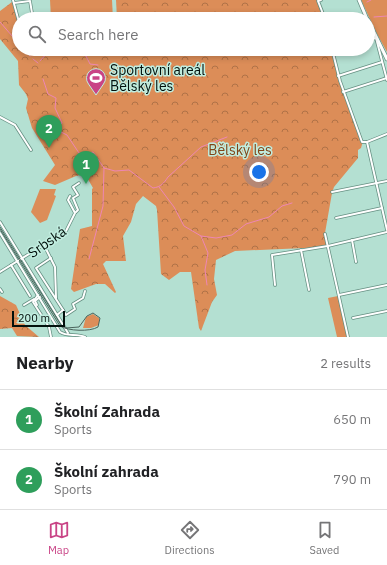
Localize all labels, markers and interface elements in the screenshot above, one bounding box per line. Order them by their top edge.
search box [12,12,375,56]
icon: search [26,23,48,45]
text: Search here [58,25,138,44]
place label: Sportovní areál Bělský les [110,61,205,95]
sports icon: Sportovní areál Bělský les [85,67,107,95]
pin: 2 [36,115,62,148]
park label: Bělský les [208,141,272,159]
pin: 1 [73,151,99,184]
your location [249,162,269,182]
street label: Srbská [24,222,70,262]
scale bar [12,309,65,328]
text: 200 m [18,311,50,325]
text: Nearby [16,352,74,374]
text: 2 results [320,355,371,372]
text: Školní Zahrada [54,402,160,421]
text: 1 [25,411,33,428]
text: 650 m [333,411,371,428]
text: Sports [54,421,92,438]
text: Školní zahrada [54,462,159,481]
text: 2 [25,471,33,488]
text: 790 m [333,471,371,488]
text: Sports [54,481,92,498]
tab: Map [48,519,70,557]
tab: Directions [165,519,215,557]
tab: Saved [310,519,339,557]

